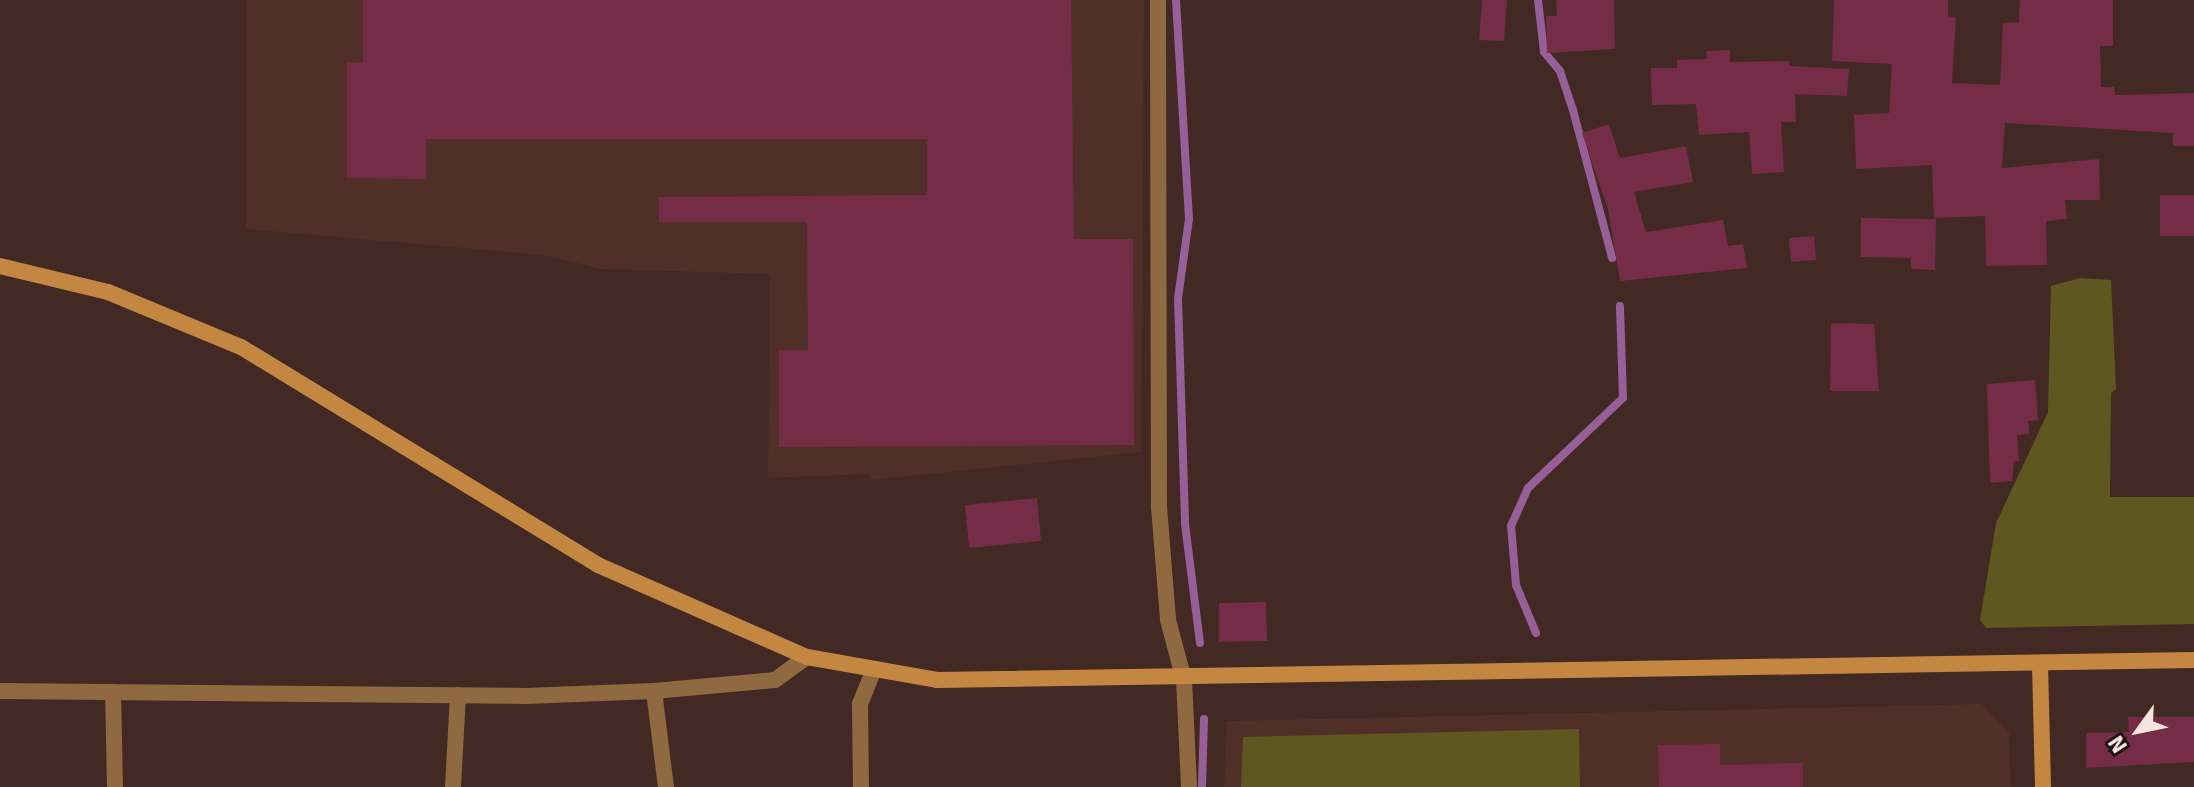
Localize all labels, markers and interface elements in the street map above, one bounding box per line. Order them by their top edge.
north arrow [2098,691,2178,771]
text: N [2102,731,2133,758]

